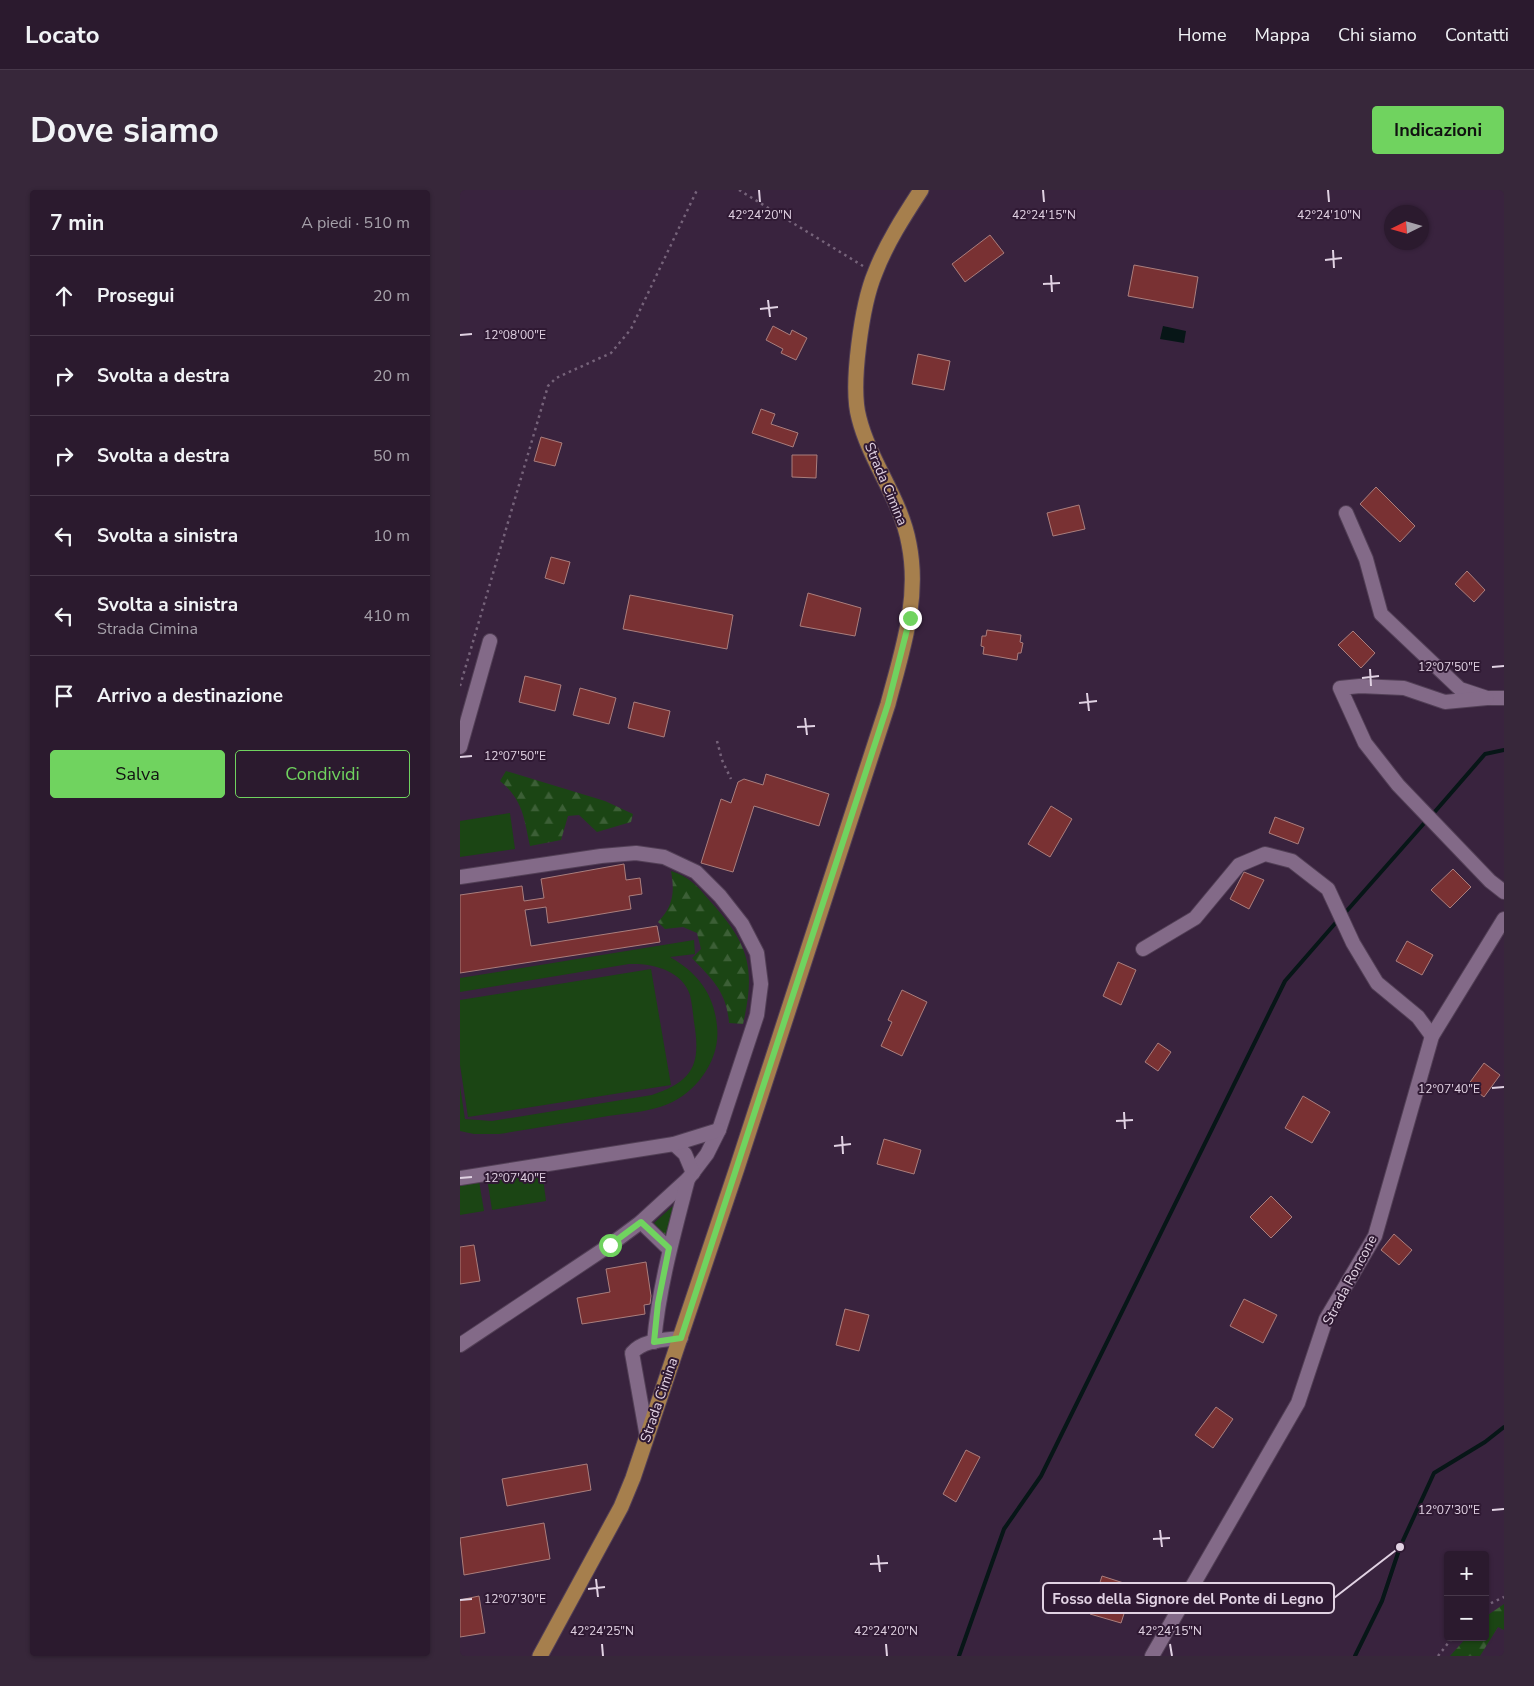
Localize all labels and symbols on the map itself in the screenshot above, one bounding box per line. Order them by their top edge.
north arrow [1384,205,1429,250]
text: 42°24'20"N [728,207,792,223]
text: 42°24'15"N [1012,207,1076,223]
text: 42°24'10"N [1297,207,1361,223]
text: 12°08'00"E [484,327,546,343]
street label: Strada Cimina [860,440,912,528]
route end [899,607,922,630]
text: 12°07'50"E [1418,659,1480,675]
text: 12°07'50"E [484,748,546,764]
text: 12°07'40"E [1418,1081,1480,1097]
text: 12°07'40"E [484,1170,546,1186]
street label: Strada Roncone [1318,1232,1382,1328]
route start [599,1234,622,1257]
street label: Strada Cimina [636,1355,682,1445]
text: 12°07'30"E [1418,1502,1480,1518]
callout: Fosso della Signore del Ponte di Legno [1043,1583,1334,1613]
text: Fosso della Signore del Ponte di Legno [1052,1589,1324,1609]
text: 12°07'30"E [484,1591,546,1607]
text: 42°24'25"N [570,1623,634,1639]
text: 42°24'20"N [854,1623,918,1639]
text: 42°24'15"N [1138,1623,1202,1639]

